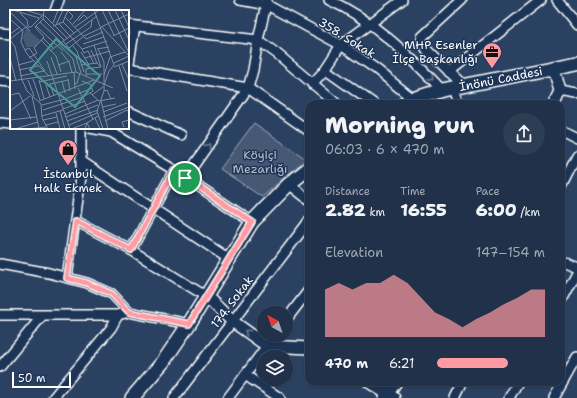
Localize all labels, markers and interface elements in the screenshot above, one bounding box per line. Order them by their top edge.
inset map [10,10,129,129]
street label: 358. Sokak [315,14,379,62]
place label: MHP Esenler İlçe Başkanlığı [392,37,478,67]
office icon: MHP Esenler İlçe Başkanlığı [481,41,503,69]
street label: İnönü Caddesi [458,63,544,95]
one-way arrow [426,73,434,81]
text: Morning run [325,111,475,140]
button: share [503,113,545,155]
shop icon: İstanbul Halk Ekmek [57,138,79,166]
text: 06:03 · 6 × 470 m [325,141,445,158]
one-way arrow [203,144,210,151]
park label: Köyiçi Mezarlığı [233,147,287,177]
pin [168,161,202,195]
place label: İstanbul Halk Ekmek [34,166,102,196]
icon: arrive [174,167,196,189]
text: Distance [325,184,370,199]
text: Time [400,184,426,199]
text: Pace [476,184,500,199]
text: 2.82 [325,199,366,221]
text: 16:55 [400,199,447,221]
text: 6:00 [476,199,517,221]
text: km [366,205,385,220]
text: /km [517,205,540,220]
text: Elevation [325,244,383,261]
text: 147–154 m [476,244,545,261]
street label: 174. Sokak [207,273,257,331]
north arrow [257,306,293,342]
map controls [257,306,293,386]
one-way arrow [244,329,251,336]
button: layers [257,350,293,386]
text: 470 m [325,355,368,372]
text: 6:21 [389,355,414,372]
scale bar [12,370,71,389]
text: 50 m [18,371,46,386]

